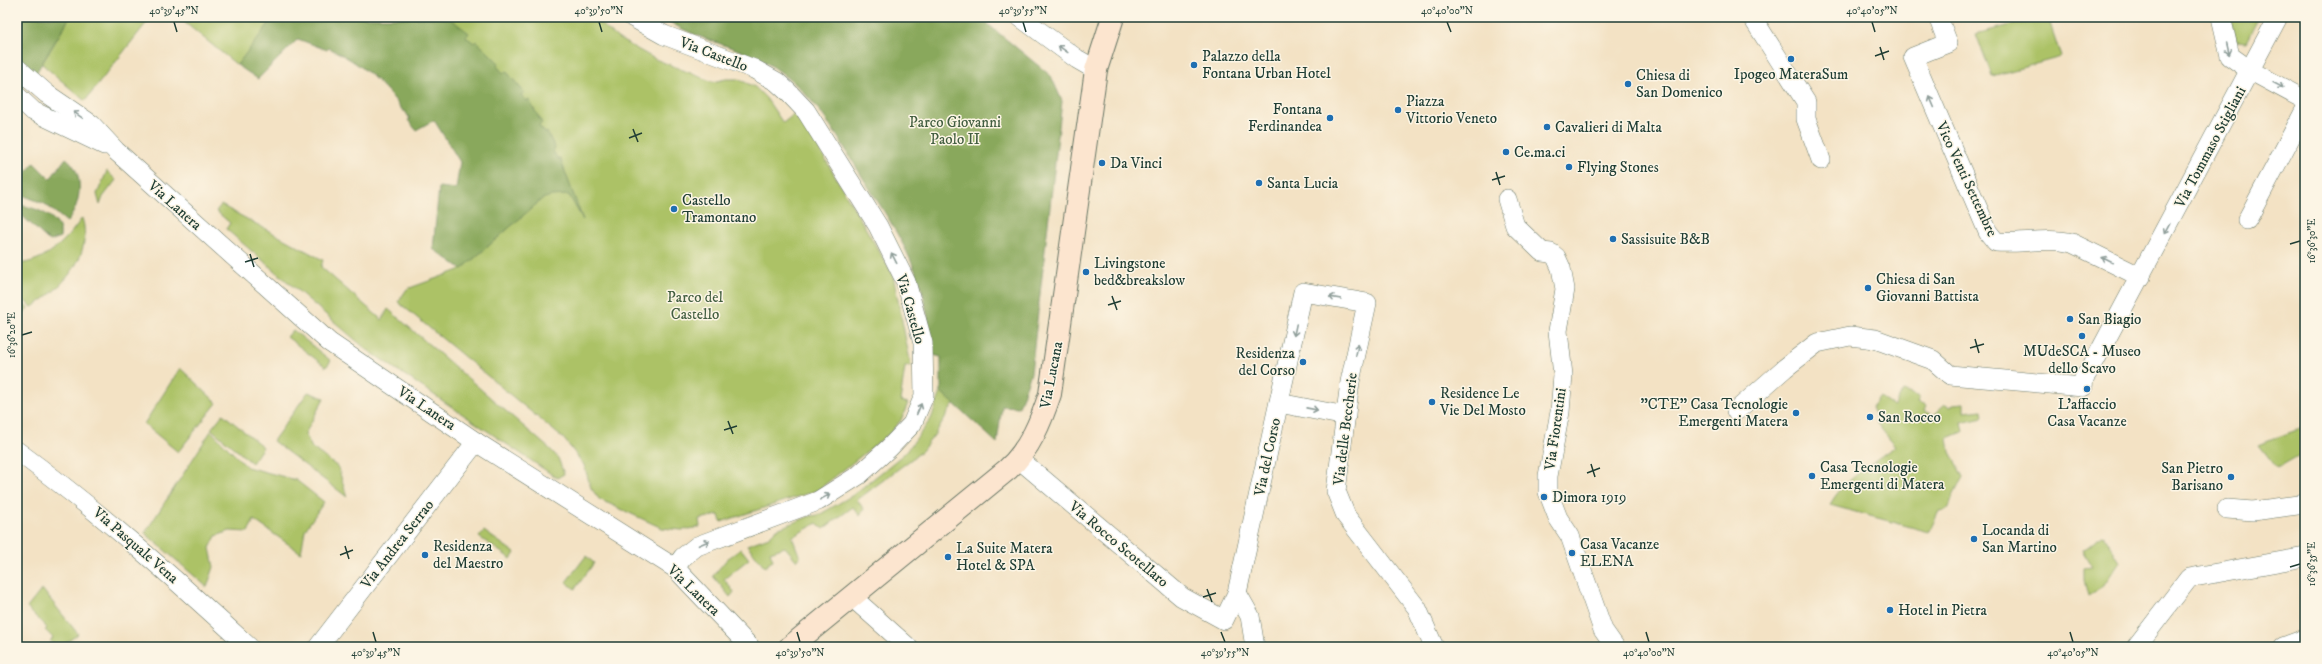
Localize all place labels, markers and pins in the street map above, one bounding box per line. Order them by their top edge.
place label: Palazzo della Fontana Urban Hotel [1202,47,1331,83]
marker: Ipogeo MateraSum [1786,54,1796,64]
marker: Palazzo della Fontana Urban Hotel [1189,60,1199,70]
place label: Ipogeo MateraSum [1734,65,1848,84]
place label: Chiesa di San Domenico [1636,66,1723,102]
marker: Chiesa di San Domenico [1623,79,1633,89]
place label: Piazza Vittorio Veneto [1405,92,1497,128]
place label: Fontana Ferdinandea [1248,100,1323,136]
marker: Piazza Vittorio Veneto [1393,105,1403,115]
marker: Fontana Ferdinandea [1325,113,1335,123]
place label: Cavalieri di Malta [1555,118,1662,137]
marker: Cavalieri di Malta [1542,122,1552,132]
place label: Ce.ma.ci [1514,143,1565,162]
marker: Ce.ma.ci [1501,147,1511,157]
place label: Da Vinci [1110,154,1162,173]
marker: Da Vinci [1097,158,1107,168]
place label: Flying Stones [1577,158,1659,177]
marker: Flying Stones [1564,162,1574,172]
place label: Santa Lucia [1267,174,1339,193]
marker: Santa Lucia [1254,178,1264,188]
place label: Castello Tramontano [682,191,756,227]
marker: Castello Tramontano [669,204,679,214]
place label: Sassisuite B&B [1621,230,1710,249]
marker: Sassisuite B&B [1608,234,1618,244]
place label: Livingstone bed&breakslow [1094,254,1186,290]
marker: Livingstone bed&breakslow [1081,267,1091,277]
place label: Chiesa di San Giovanni Battista [1876,270,1980,306]
marker: Chiesa di San Giovanni Battista [1863,283,1873,293]
place label: San Biagio [2078,310,2141,329]
marker: San Biagio [2065,314,2075,324]
marker: MUdeSCA - Museo dello Scavo [2077,331,2087,341]
place label: MUdeSCA - Museo dello Scavo [2023,342,2141,378]
place label: Residenza del Corso [1236,344,1296,380]
marker: Residenza del Corso [1298,357,1308,367]
place label: Residence Le Vie Del Mosto [1439,384,1526,420]
marker: L'affaccio Casa Vacanze [2082,384,2092,394]
place label: "CTE" Casa Tecnologie Emergenti Matera [1640,395,1789,431]
place label: L'affaccio Casa Vacanze [2047,395,2127,431]
marker: Residence Le Vie Del Mosto [1427,397,1437,407]
marker: "CTE" Casa Tecnologie Emergenti Matera [1791,408,1801,418]
place label: San Rocco [1878,408,1941,427]
marker: San Rocco [1865,412,1875,422]
place label: Casa Tecnologie Emergenti di Matera [1820,458,1945,494]
place label: San Pietro Barisano [2161,459,2223,495]
marker: Casa Tecnologie Emergenti di Matera [1807,471,1817,481]
marker: San Pietro Barisano [2226,472,2236,482]
place label: Dimora 1919 [1552,488,1627,507]
marker: Dimora 1919 [1539,492,1549,502]
place label: Locanda di San Martino [1982,521,2057,557]
marker: Locanda di San Martino [1969,534,1979,544]
place label: Casa Vacanze ELENA [1580,535,1659,571]
place label: Residenza del Maestro [433,537,503,573]
place label: La Suite Matera Hotel & SPA [956,539,1053,575]
marker: Casa Vacanze ELENA [1567,548,1577,558]
marker: Residenza del Maestro [420,550,430,560]
marker: La Suite Matera Hotel & SPA [943,552,953,562]
place label: Hotel in Pietra [1898,601,1987,620]
marker: Hotel in Pietra [1885,605,1895,615]

